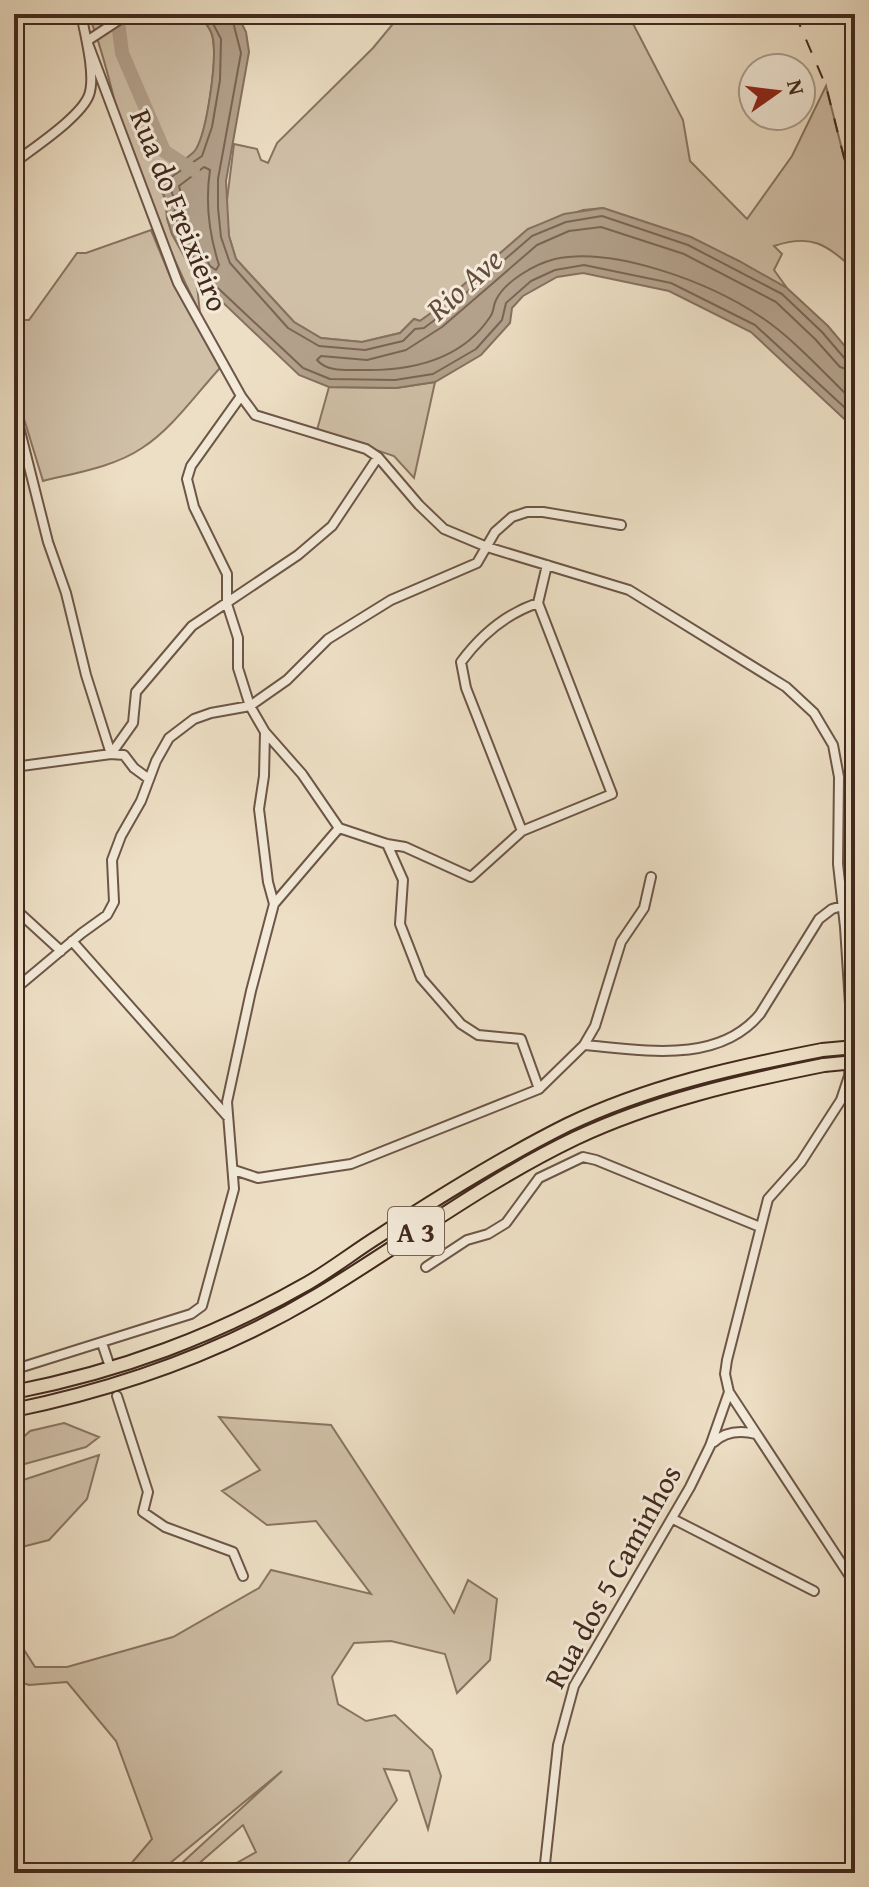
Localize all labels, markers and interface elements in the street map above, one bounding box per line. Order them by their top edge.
north arrow [737,52,817,132]
text: N [779,76,814,98]
street label: Rua do Freixieiro [119,102,241,318]
water label: Rio Ave [414,237,513,332]
road number: A 3 [388,1207,444,1255]
street label: Rua dos 5 Caminhos [532,1456,692,1696]

